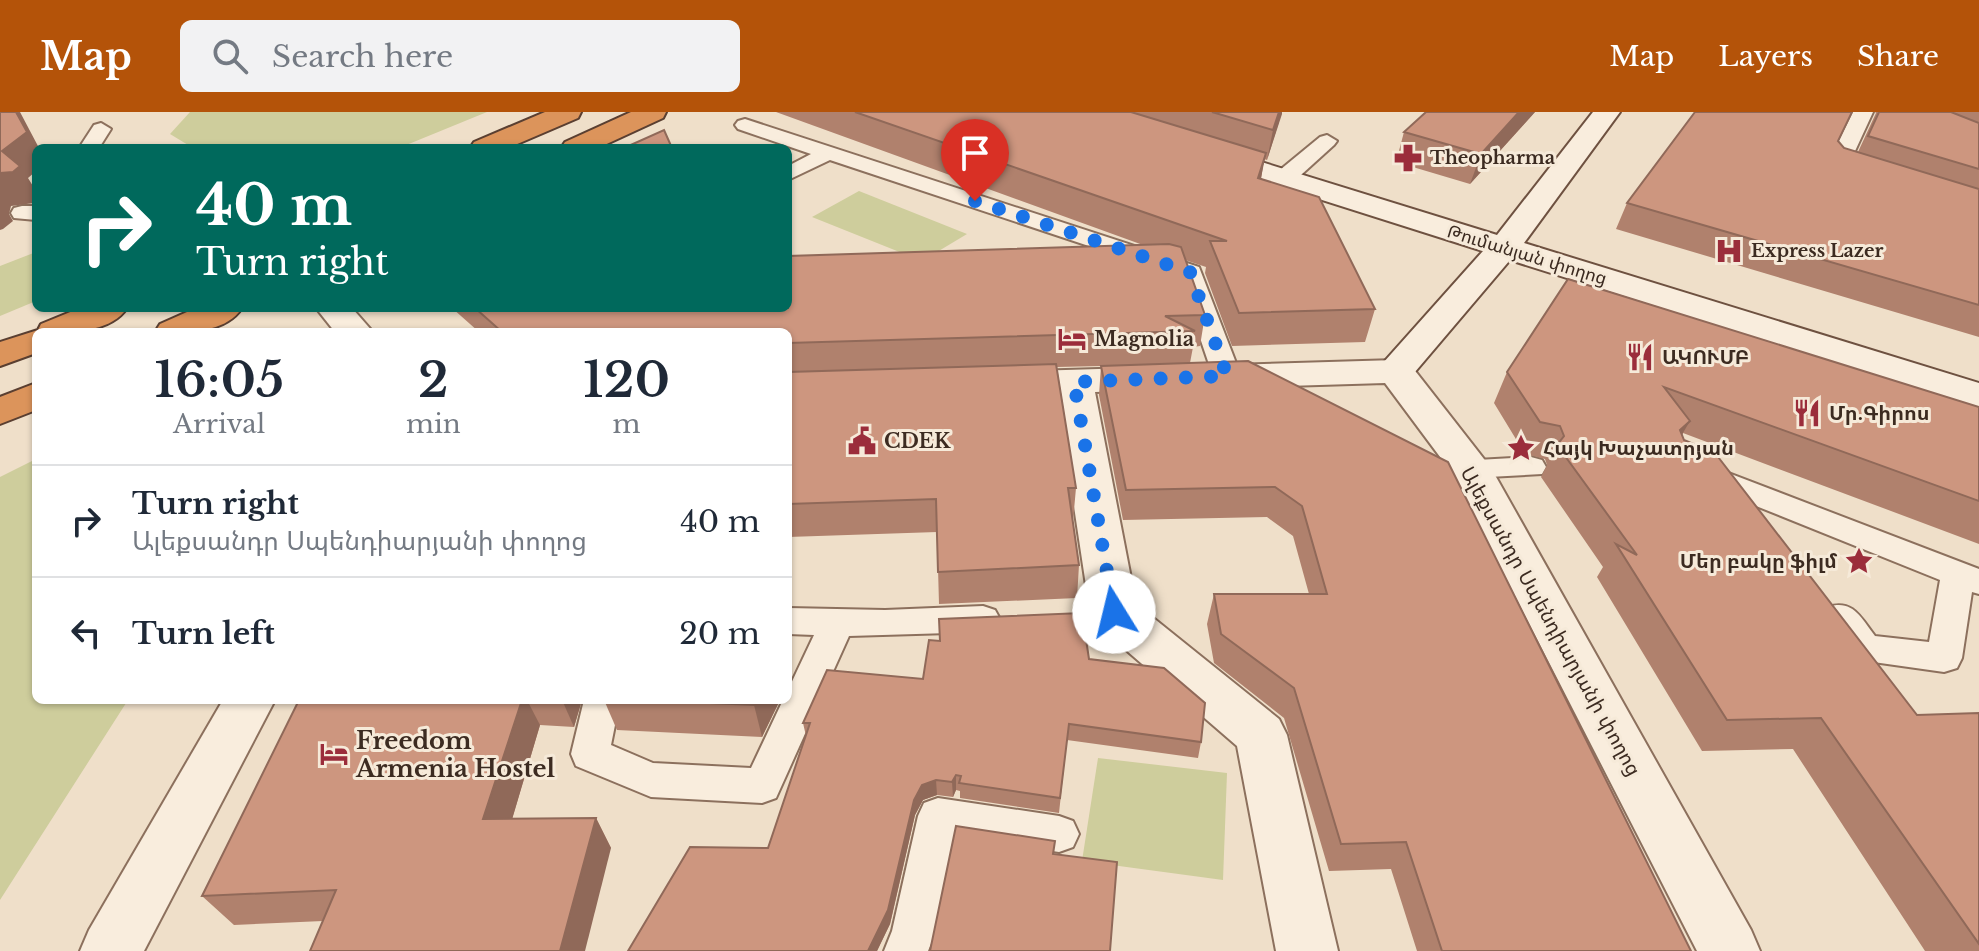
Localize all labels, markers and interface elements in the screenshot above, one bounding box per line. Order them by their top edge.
search box [180,20,740,92]
text: Map [40,33,132,80]
icon: search [208,34,252,78]
text: Search here [272,38,453,75]
text: Map [1609,39,1674,74]
text: Layers [1718,39,1813,74]
text: Share [1857,39,1939,74]
pin [941,119,1009,201]
icon: arrive [953,131,997,175]
pharmacy icon: Theopharma [1393,143,1423,173]
place label: Theopharma [1430,147,1556,169]
text: 40 m [196,171,352,240]
icon: right [64,176,168,280]
street label: Թումանյան փողոց [1445,220,1609,290]
hospital icon: Express Lazer [1714,236,1744,266]
text: Turn right [196,240,389,285]
place label: Express Lazer [1751,240,1884,262]
hotel icon: Magnolia [1057,324,1087,354]
place label: Magnolia [1094,327,1195,351]
restaurant icon: ԱԿՈՒՄԲ [1625,342,1655,372]
place label: ԱԿՈՒՄԲ [1662,345,1749,369]
text: 16:05 [154,350,284,410]
text: 2 [418,350,449,410]
text: 120 [583,350,670,410]
restaurant icon: Մր.Գիրոս [1792,398,1822,428]
place label: Մր.Գիրոս [1829,401,1930,425]
text: Arrival [173,408,265,440]
text: min [406,408,461,440]
text: m [612,408,640,440]
public building icon: CDEK [847,426,877,456]
place label: CDEK [884,429,951,453]
place icon: Հայկ Խաչատրյան [1506,433,1536,463]
place label: Հայկ Խաչատրյան [1543,436,1734,460]
street label: Ալեքսանդր Սպենդիարյանի փողոց [1456,462,1646,780]
text: Turn right [132,485,299,522]
icon: right [64,499,108,543]
text: 40 m [680,503,760,540]
text: Ալեքսանդր Սպենդիարյանի փողոց [132,525,587,557]
place icon: Մեր բակը ֆիլմ [1844,546,1874,576]
place label: Մեր բակը ֆիլմ [1680,549,1838,573]
position arrow [1072,570,1156,654]
icon: left [64,611,108,655]
text: Turn left [132,615,275,652]
text: 20 m [679,615,760,652]
place label: Freedom Armenia Hostel [355,726,556,783]
hotel icon: Freedom Armenia Hostel [319,739,349,769]

